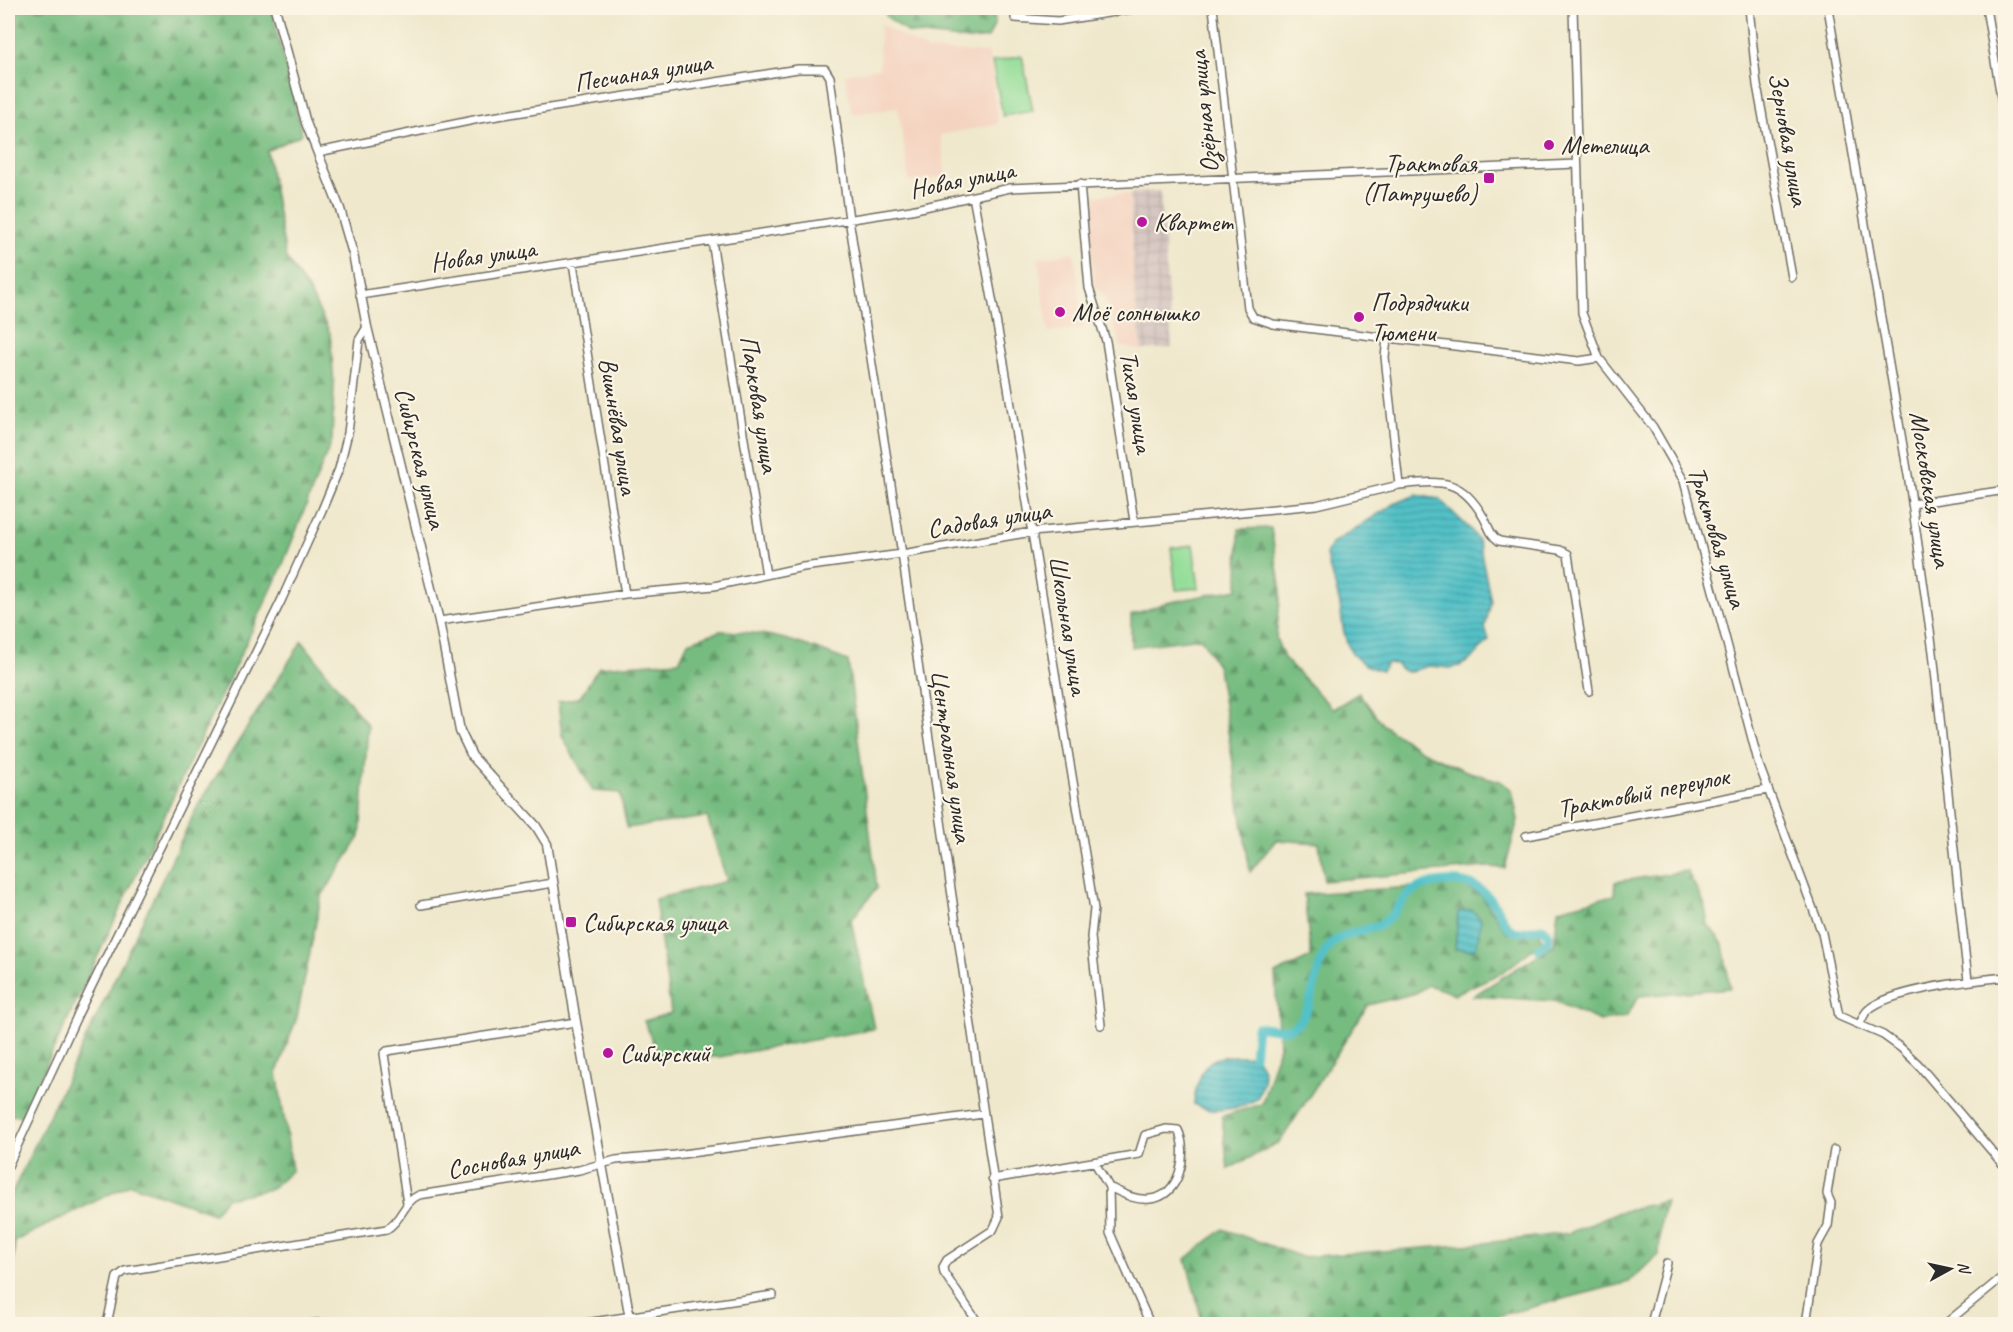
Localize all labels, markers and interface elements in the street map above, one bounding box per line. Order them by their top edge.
street label: Песчаная улица [572,45,716,100]
street label: Озёрная улица [1181,48,1227,175]
street label: Зерновая улица [1761,70,1817,210]
place label: Метелица [1561,129,1650,162]
marker: Метелица [1542,138,1556,152]
place label: Трактовая (Патрушево) [1362,147,1479,210]
street label: Новая улица [907,153,1020,206]
marker: Трактовая (Патрушево) [1482,171,1496,185]
place label: Квартет [1154,206,1234,239]
marker: Квартет [1135,215,1149,229]
street label: Новая улица [428,231,540,279]
place label: Подрядчики Тюмени [1371,286,1469,349]
place label: Моё солнышко [1072,296,1201,329]
marker: Моё солнышко [1053,305,1067,319]
marker: Подрядчики Тюмени [1352,310,1366,324]
street label: Парковая улица [732,333,787,477]
street label: Тихая улица [1112,349,1161,458]
street label: Вишнёвая улица [591,355,646,498]
street label: Сибирская улица [387,384,454,534]
street label: Московская улица [1902,409,1959,571]
street label: Трактовая улица [1680,462,1755,613]
street label: Садовая улица [925,493,1055,546]
street label: Школьная улица [1041,553,1096,699]
street label: Центральная улица [923,668,980,846]
street label: Трактовый переулок [1555,759,1734,825]
place label: Сибирская улица [583,906,729,939]
marker: Сибирская улица [564,915,578,929]
place label: Сибирский [620,1037,712,1070]
marker: Сибирский [601,1046,615,1060]
street label: Сосновая улица [445,1130,583,1186]
north arrow [1920,1239,1980,1299]
text: N [1953,1261,1975,1276]

